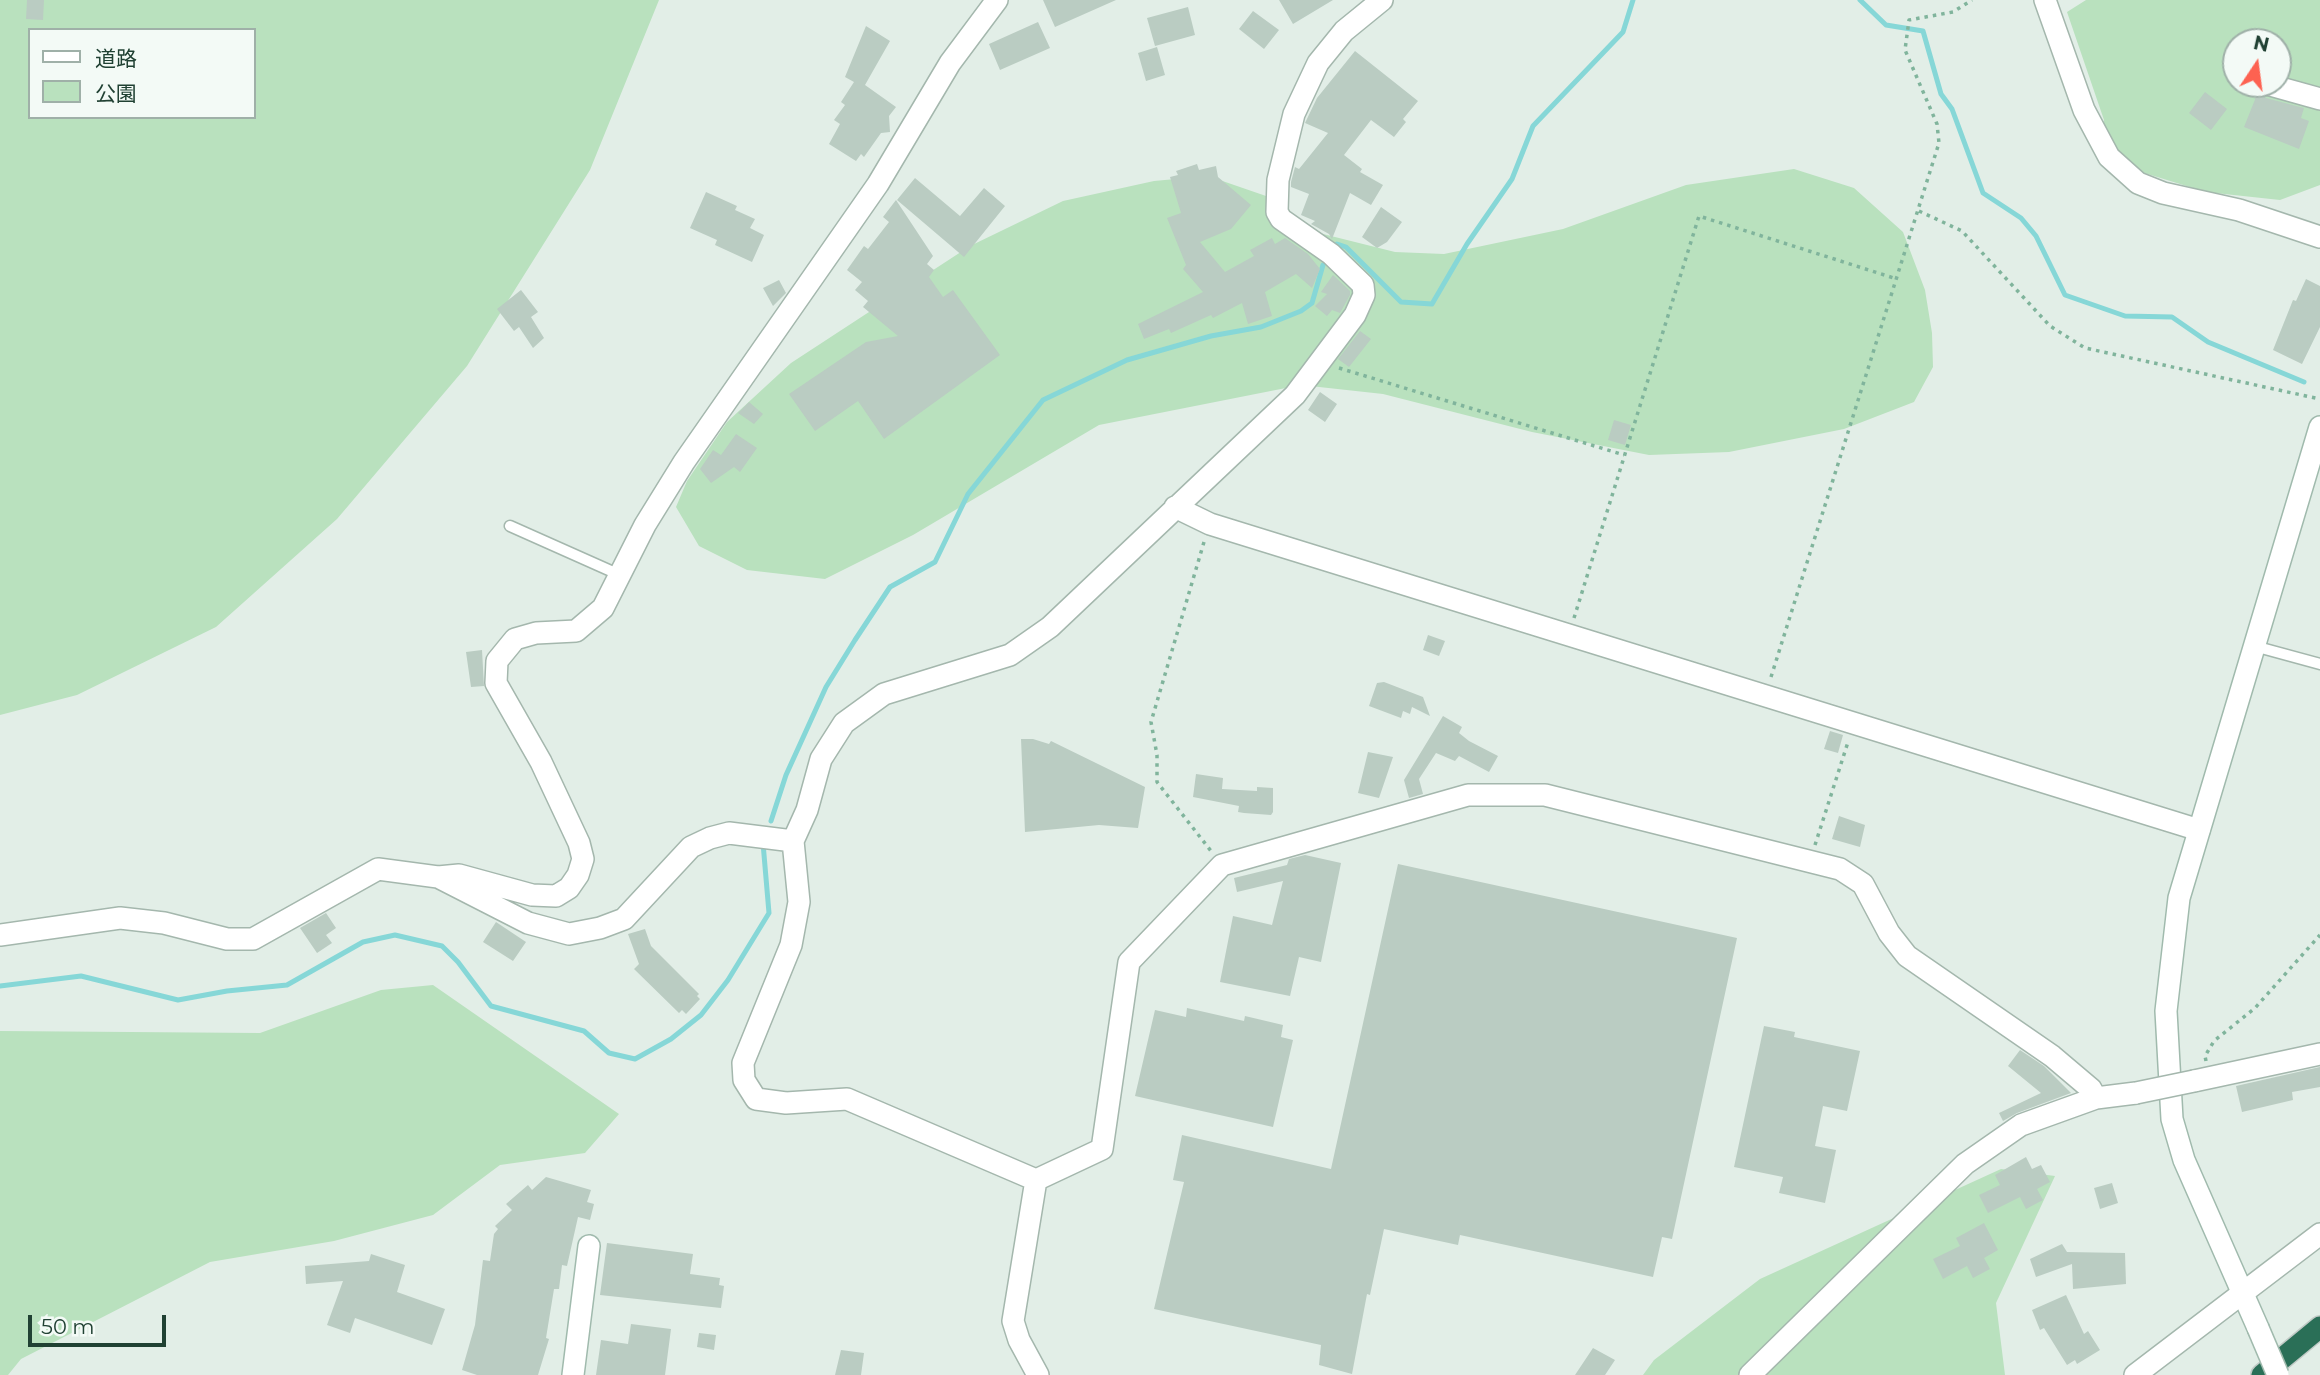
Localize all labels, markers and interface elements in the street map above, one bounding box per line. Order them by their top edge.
legend [28,28,256,119]
north arrow [2222,28,2292,98]
text: N [2251,31,2271,57]
text: 道路 [95,46,137,71]
text: 公園 [95,81,137,106]
scale bar [32,1302,170,1346]
text: 50 m [41,1314,95,1339]

